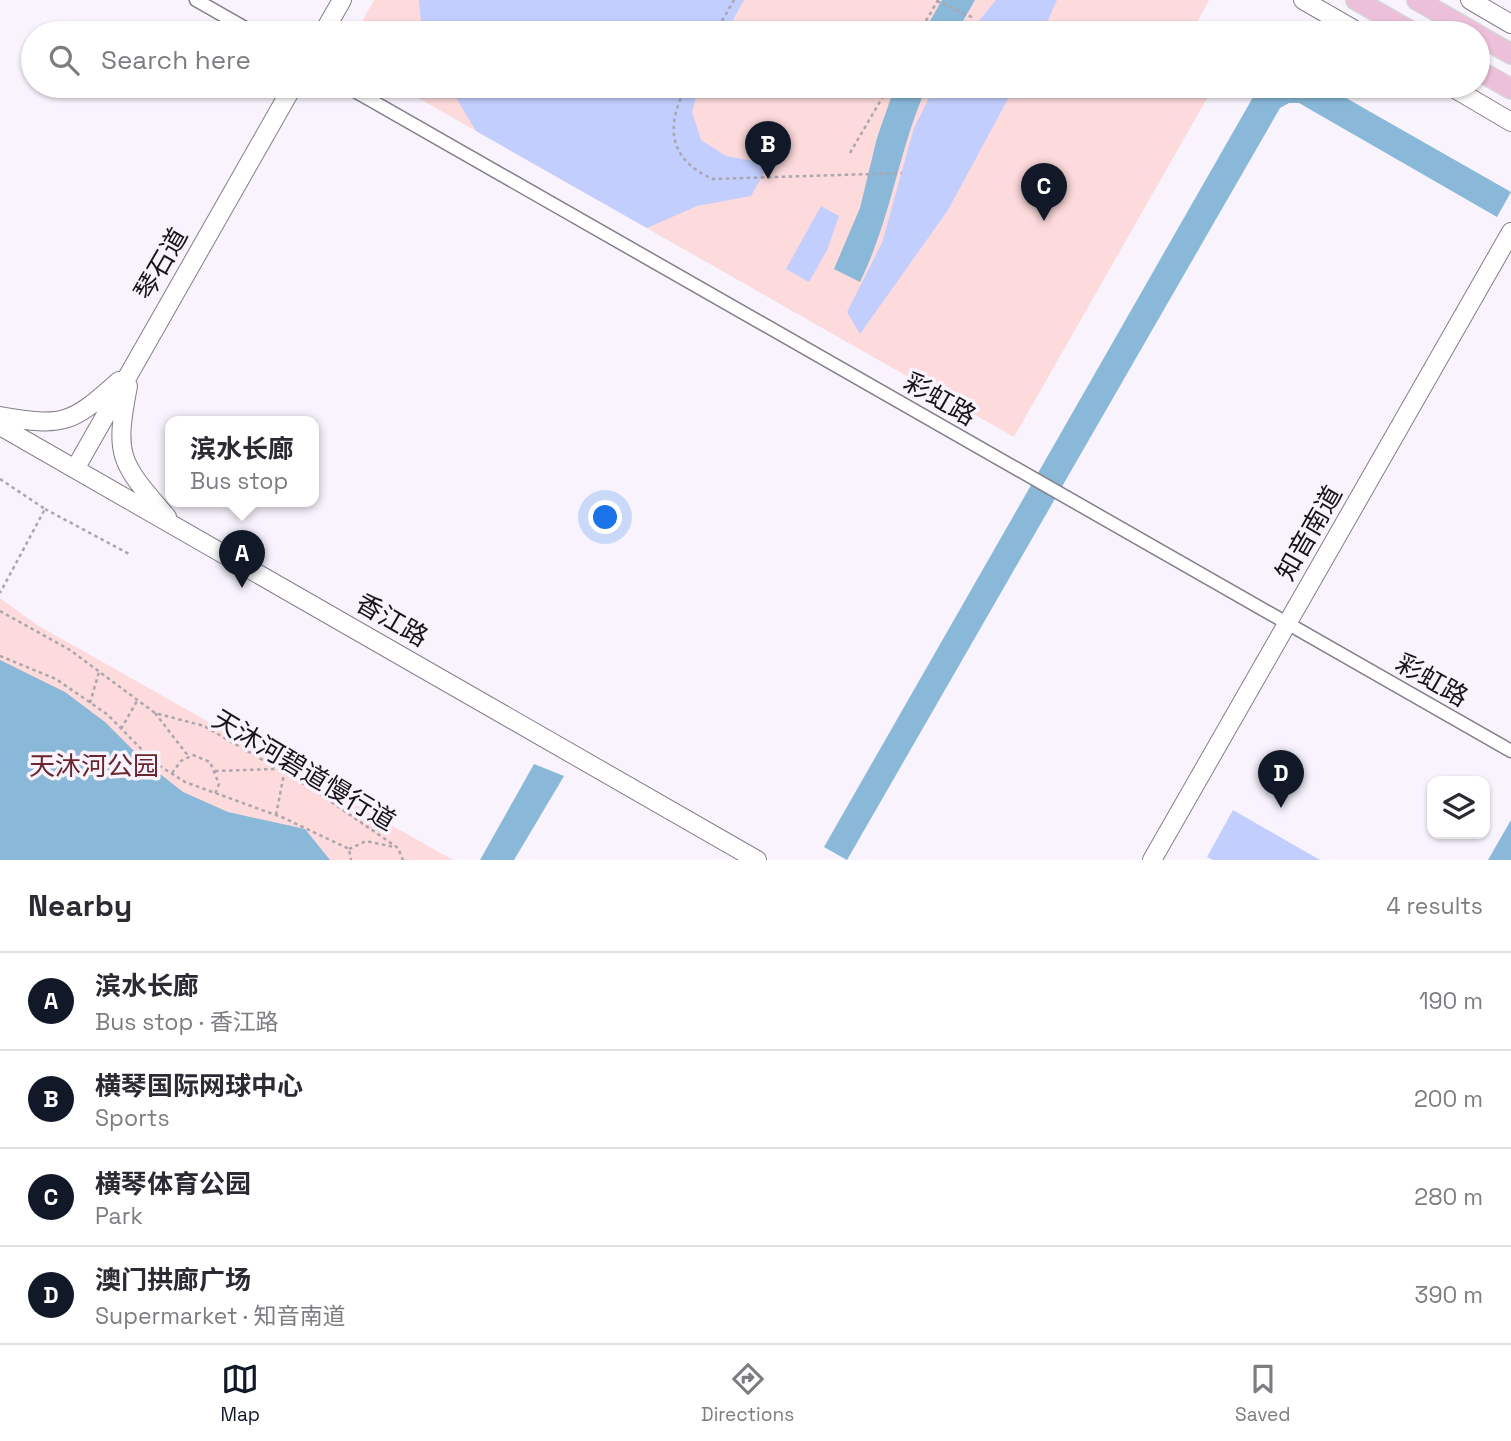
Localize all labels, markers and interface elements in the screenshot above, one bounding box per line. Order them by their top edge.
search box [21,21,1490,98]
icon: search [45,41,83,79]
text: Search here [101,43,251,77]
pin: B [745,121,791,179]
pin: C [1021,163,1067,221]
street label: 琴石道 [127,222,195,306]
street label: 彩虹路 [898,365,982,433]
popup [165,416,319,507]
text: 滨水长廊 [190,432,294,466]
text: Bus stop [190,466,288,496]
street label: 知音南道 [1268,479,1350,587]
your location [588,500,622,534]
pin: A [219,530,265,588]
street label: 香江路 [350,586,434,654]
street label: 彩虹路 [1390,646,1474,714]
street label: 天沐河碧道慢行道 [206,702,402,838]
park label: 天沐河公园 [29,749,159,783]
pin: D [1258,750,1304,808]
map controls [1427,776,1490,839]
button: layers [1427,776,1490,839]
text: Nearby [28,886,132,925]
text: 4 results [1386,891,1483,921]
text: 滨水长廊 [95,969,199,1003]
text: A [44,986,58,1016]
text: 190 m [1419,986,1483,1016]
text: Bus stop · 香江路 [95,1007,278,1037]
text: 横琴国际网球中心 [95,1069,303,1103]
text: B [43,1084,59,1114]
text: 200 m [1414,1084,1483,1114]
text: Sports [95,1103,170,1133]
text: 横琴体育公园 [95,1167,251,1201]
text: C [44,1182,58,1212]
text: 280 m [1414,1182,1483,1212]
text: Park [95,1201,143,1231]
text: 澳门拱廊广场 [95,1263,251,1297]
text: D [43,1280,59,1310]
text: 390 m [1415,1280,1483,1310]
text: Supermarket · 知音南道 [95,1301,346,1331]
tab: Map [220,1360,260,1427]
tab: Directions [701,1360,794,1427]
tab: Saved [1235,1360,1291,1427]

